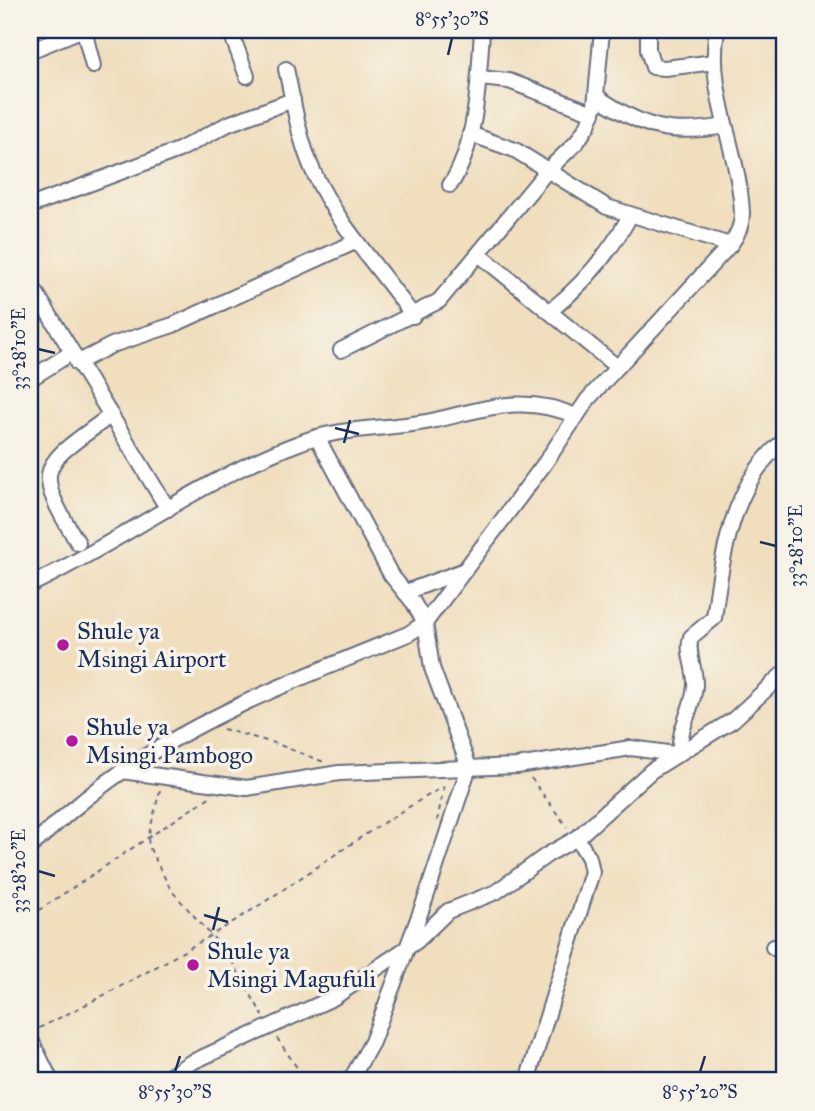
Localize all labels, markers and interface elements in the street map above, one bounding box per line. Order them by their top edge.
text: 8°55'30"S [415,8,489,30]
text: 33°28'10"E [8,308,30,390]
text: 33°28'10"E [785,505,807,587]
place label: Shule ya Msingi Airport [77,616,227,674]
marker: Shule ya Msingi Airport [55,637,71,653]
place label: Shule ya Msingi Pambogo [86,712,253,770]
marker: Shule ya Msingi Pambogo [64,733,80,749]
text: 33°28'20"E [8,829,30,913]
place label: Shule ya Msingi Magufuli [207,936,377,994]
marker: Shule ya Msingi Magufuli [185,957,201,973]
text: 8°55'30"S [138,1081,212,1103]
text: 8°55'20"S [662,1081,738,1103]

